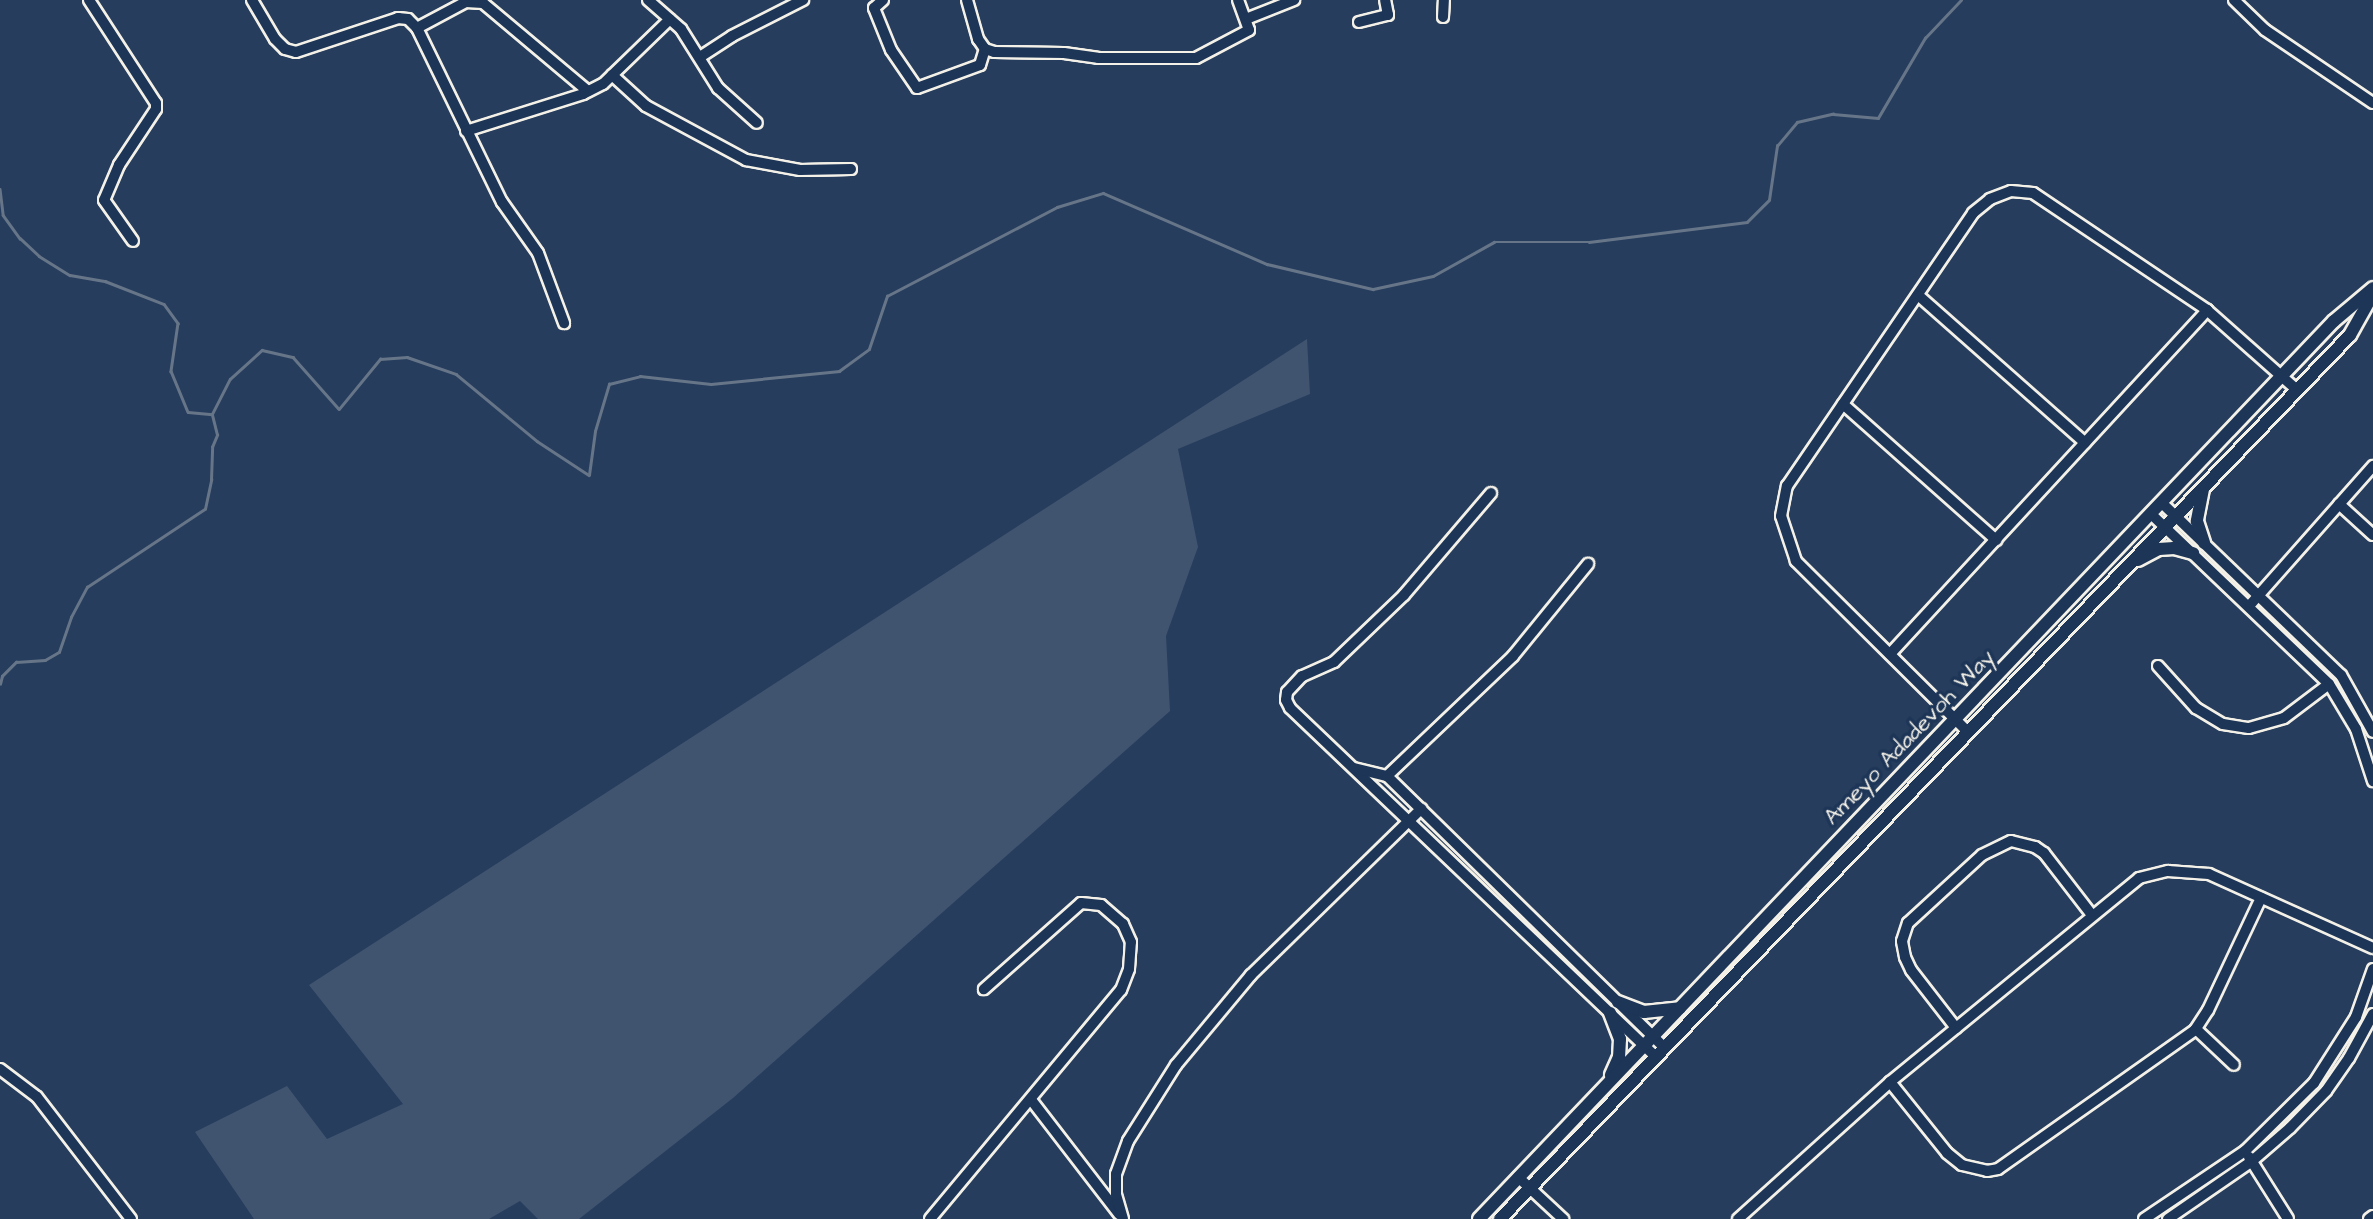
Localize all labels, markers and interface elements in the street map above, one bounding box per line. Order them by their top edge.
street label: Ameyo Adadevoh Way [1818,643,2000,831]

